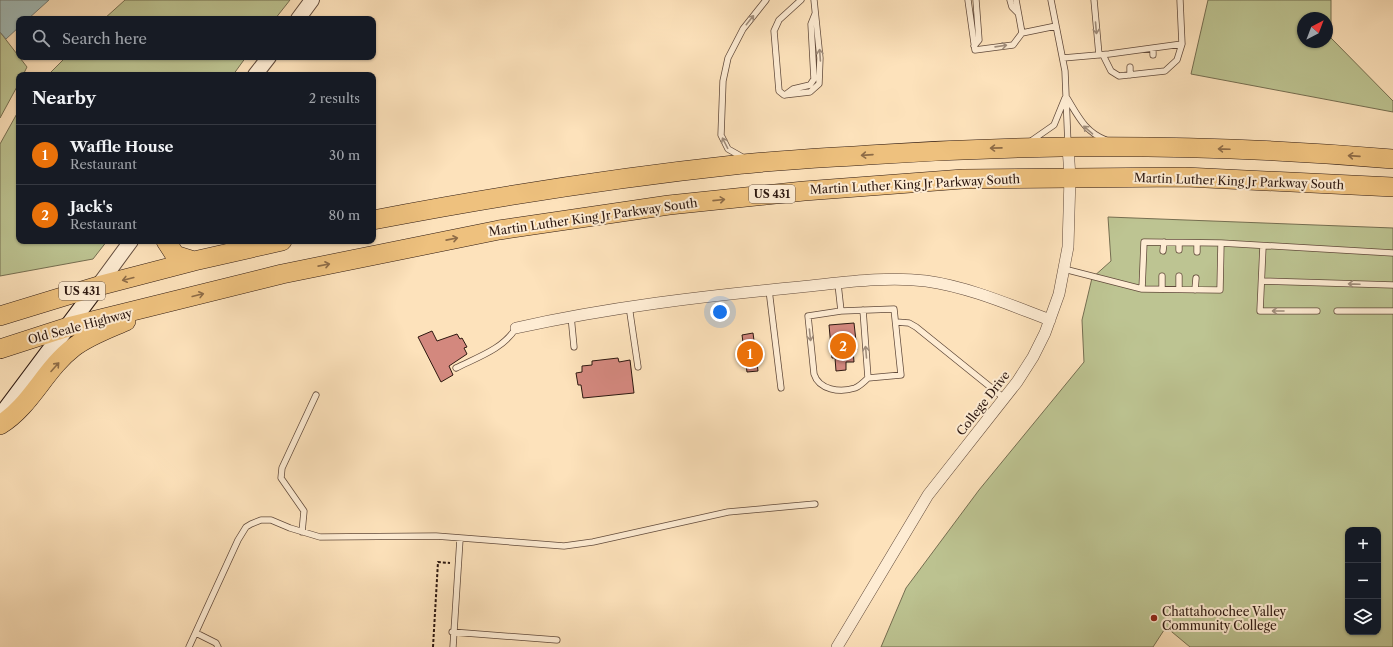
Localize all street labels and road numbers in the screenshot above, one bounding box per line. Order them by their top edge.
street label: Martin Luther King Jr Parkway South [1134,170,1345,192]
street label: Martin Luther King Jr Parkway South [809,171,1021,197]
road number: US 431 [749,185,795,203]
street label: Martin Luther King Jr Parkway South [488,195,699,239]
road number: US 431 [59,282,105,300]
street label: Old Seale Highway [26,305,134,347]
street label: College Drive [953,367,1013,438]

